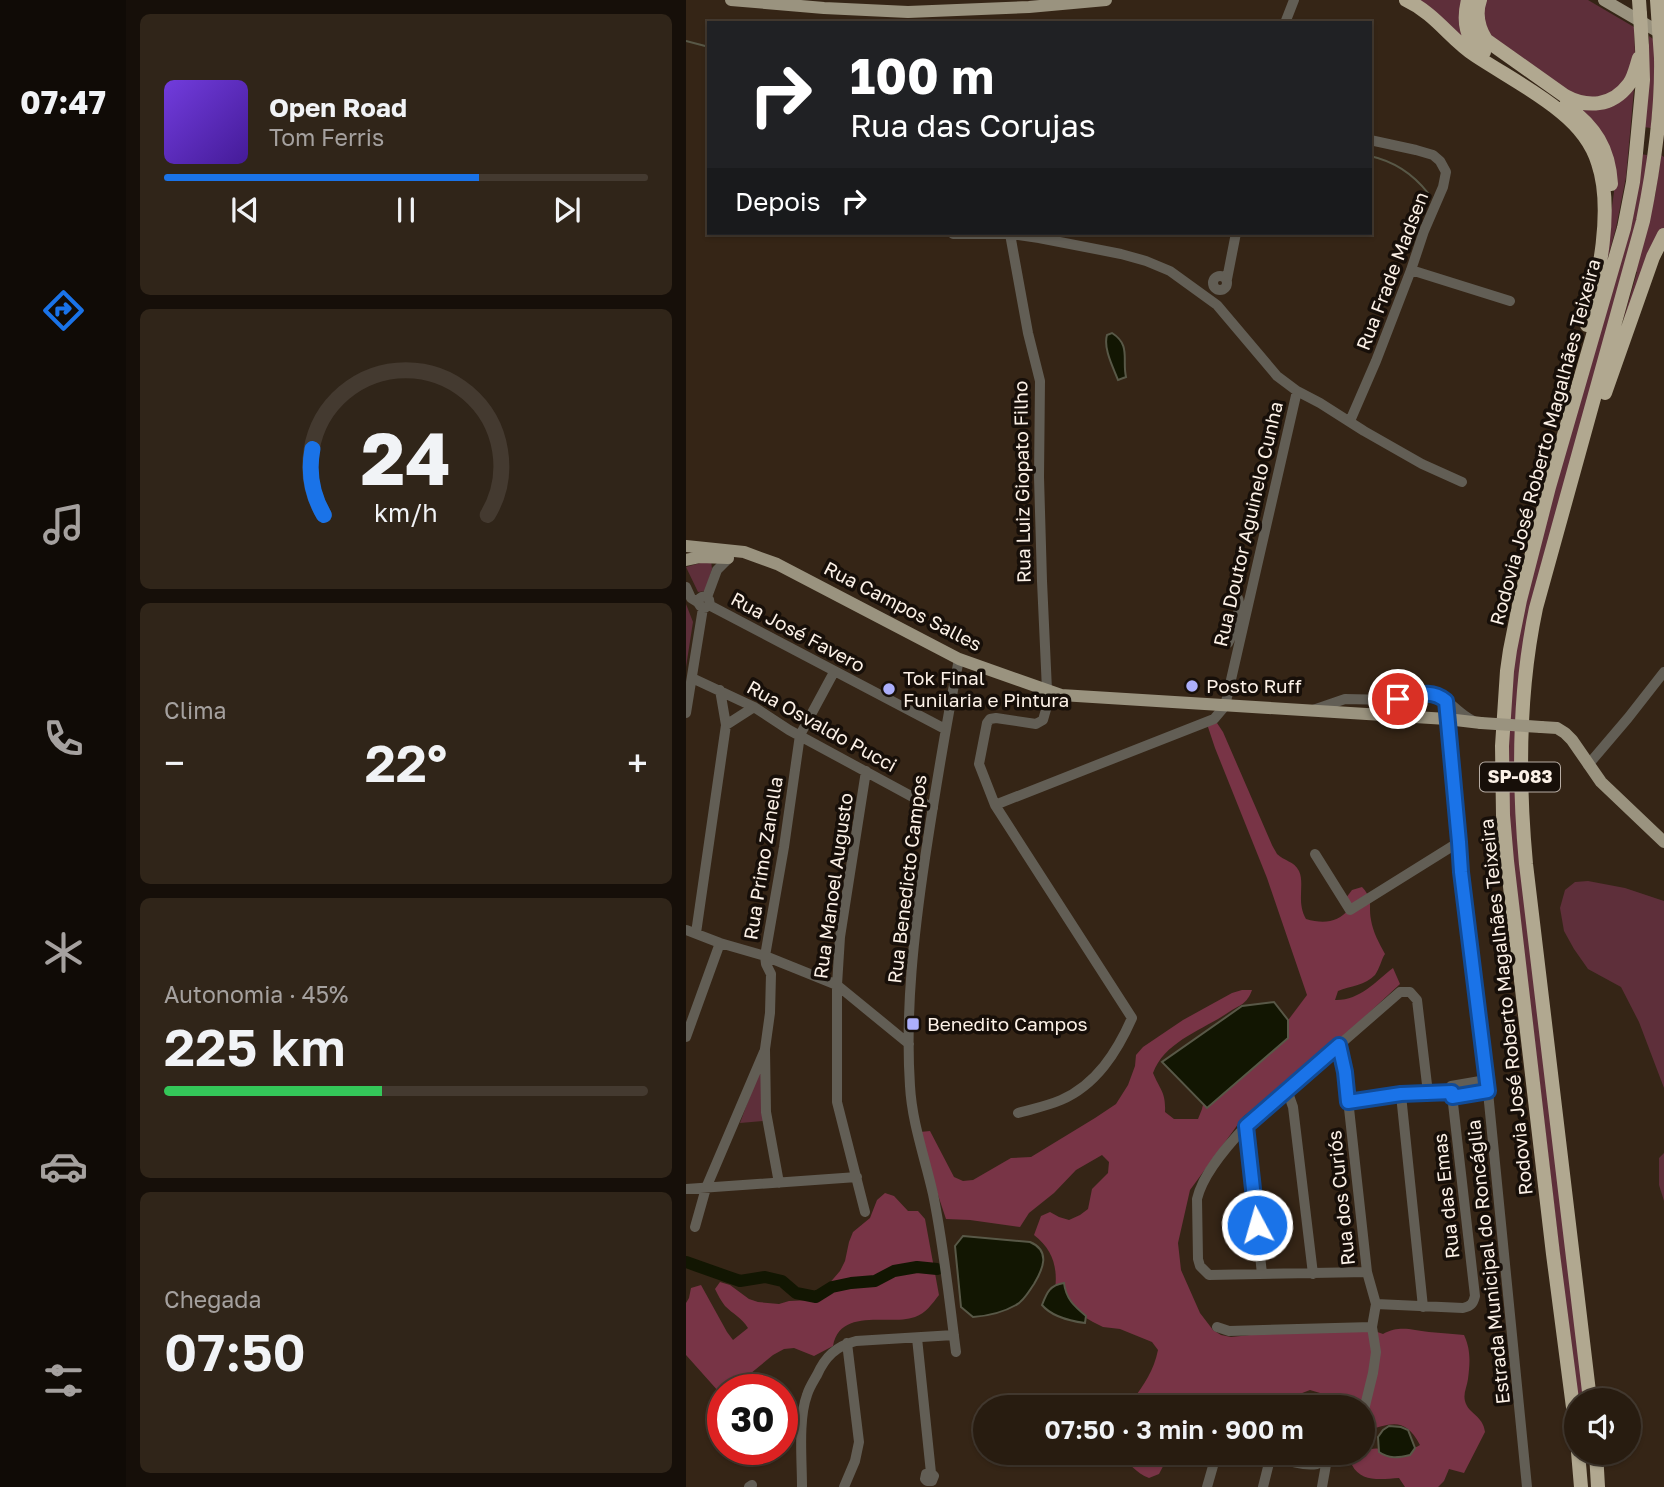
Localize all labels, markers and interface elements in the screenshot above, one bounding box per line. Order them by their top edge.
text: 100 m [850,46,994,105]
icon: right [735,49,826,140]
text: 07:47 [20,83,106,121]
text: Open Road [269,92,407,123]
text: Rua das Corujas [850,106,1096,144]
text: Tom Ferris [269,123,384,151]
icon: right [835,182,873,220]
text: Depois [735,186,821,217]
street label: Rua Frade Madsen [1351,188,1432,353]
icon: previous [226,191,264,229]
icon: pause [387,191,425,229]
icon: next [548,191,586,229]
street label: Rodovia José Roberto Magalhães Teixeira [1484,256,1605,628]
icon: directions [39,286,88,335]
street label: Rua Luiz Giopato Filho [1008,381,1035,583]
street label: Rua Doutor Aguinelo Cunha [1208,399,1287,649]
text: 24 [361,414,451,501]
text: km/h [374,497,438,528]
icon: music [39,500,88,549]
street label: Rua Campos Salles [821,556,986,655]
street label: Rua José Favero [727,587,869,677]
place label: Tok Final Funilaria e Pintura [903,666,1069,711]
pin [1368,669,1428,729]
place label: Posto Ruff [1206,674,1302,697]
street label: Rua Osvaldo Pucci [743,675,901,776]
marker: Posto Ruff [1184,678,1200,694]
icon: arrive [1379,680,1417,718]
marker: Tok Final Funilaria e Pintura [881,681,897,697]
text: Clima [164,696,227,724]
icon: phone [39,714,88,763]
text: 22° [365,731,447,793]
text: − [164,740,185,785]
text: + [627,740,648,785]
road number: SP-083 [1480,762,1560,792]
street label: Rua Benedicto Campos [882,773,931,985]
street label: Rua Primo Zanella [738,775,787,941]
street label: Rua Manoel Augusto [808,791,857,980]
street label: Rodovia José Roberto Magalhães Teixeira [1474,818,1537,1196]
icon: climate [39,928,88,977]
text: Autonomia · 45% [164,980,348,1008]
place label: Benedito Campos [927,1012,1088,1035]
text: 225 km [164,1015,346,1077]
marker: Benedito Campos [905,1016,921,1032]
street label: Estrada Municipal do Roncáglia [1461,1119,1514,1405]
street label: Rua dos Curiós [1322,1129,1359,1267]
street label: Rua das Emas [1427,1132,1464,1260]
icon: car [39,1142,88,1191]
position arrow [1220,1188,1294,1262]
text: Chegada [164,1285,261,1313]
text: 07:50 [164,1320,306,1382]
icon: filters [39,1356,88,1405]
speed limit sign: 30 [707,1374,798,1465]
map controls [1564,1388,1641,1465]
button: sound [1564,1388,1641,1465]
text: 07:50 · 3 min · 900 m [1044,1414,1304,1445]

